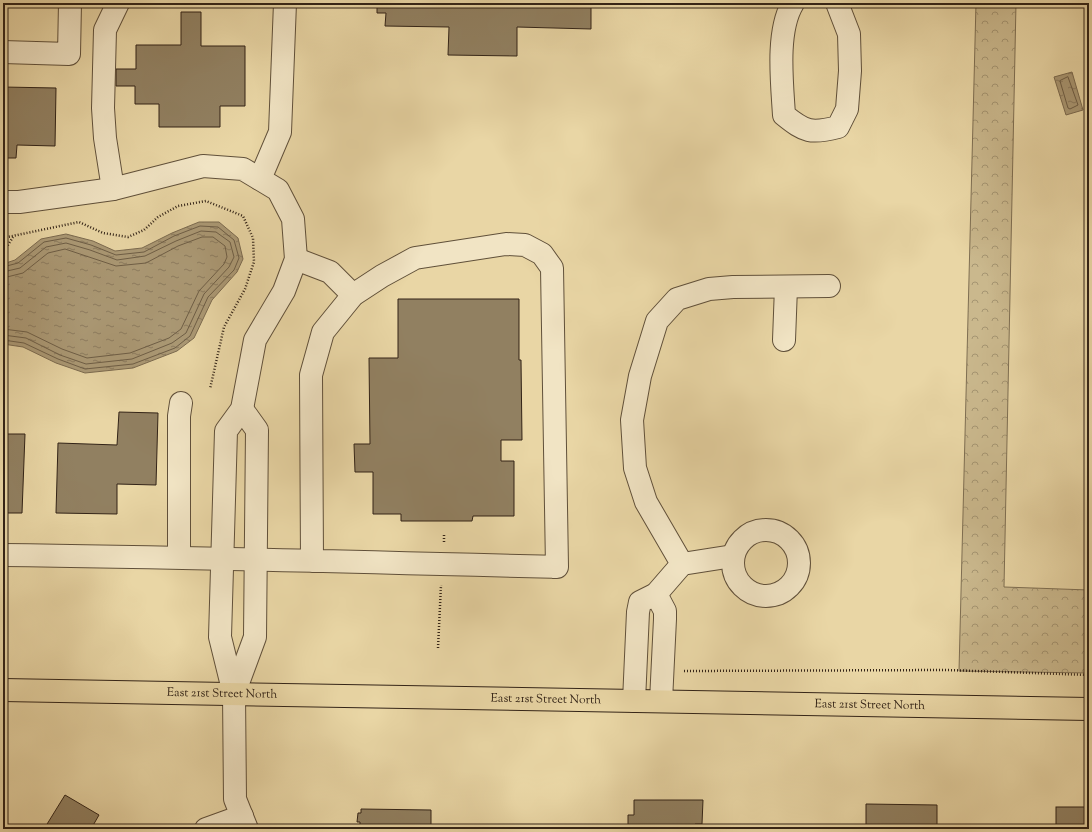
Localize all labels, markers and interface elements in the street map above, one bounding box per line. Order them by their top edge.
street label: East 21st Street North [167,684,277,704]
street label: East 21st Street North [490,690,601,709]
street label: East 21st Street North [814,695,925,715]

